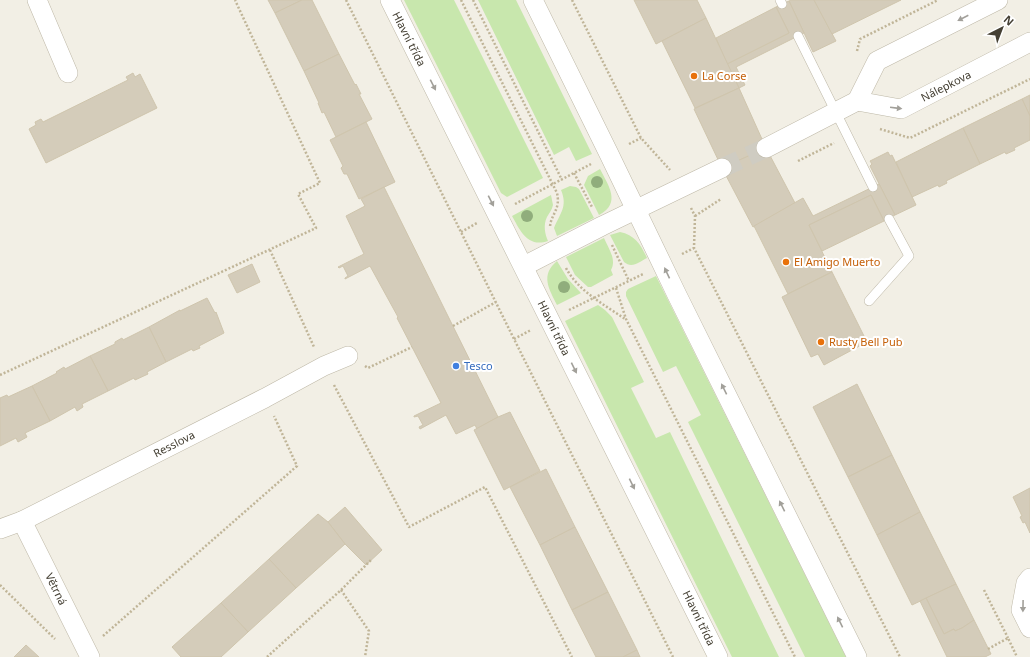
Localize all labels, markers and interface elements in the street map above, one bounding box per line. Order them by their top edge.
north arrow [982,8,1022,48]
street label: Hlavní třída [389,9,430,69]
text: N [1001,12,1017,29]
one-way arrow [958,14,969,21]
street label: Nálepkova [918,67,973,105]
place label: La Corse [702,68,746,83]
marker: La Corse [689,71,699,81]
one-way arrow [430,79,436,91]
one-way arrow [889,104,902,111]
one-way arrow [488,196,494,207]
place label: El Amigo Muerto [794,254,881,269]
marker: El Amigo Muerto [781,257,791,267]
one-way arrow [664,267,670,278]
street label: Hlavní třída [535,298,574,358]
place label: Rusty Bell Pub [829,334,903,349]
marker: Rusty Bell Pub [816,337,826,347]
place label: Tesco [464,358,493,373]
marker: Tesco [451,361,461,371]
one-way arrow [571,362,577,373]
one-way arrow [721,384,727,395]
street label: Resslova [150,427,197,460]
one-way arrow [629,478,635,490]
one-way arrow [779,500,785,511]
street label: Větrná [42,570,71,607]
street label: Hlavní třída [680,588,719,648]
one-way arrow [1020,600,1026,613]
one-way arrow [837,616,843,628]

